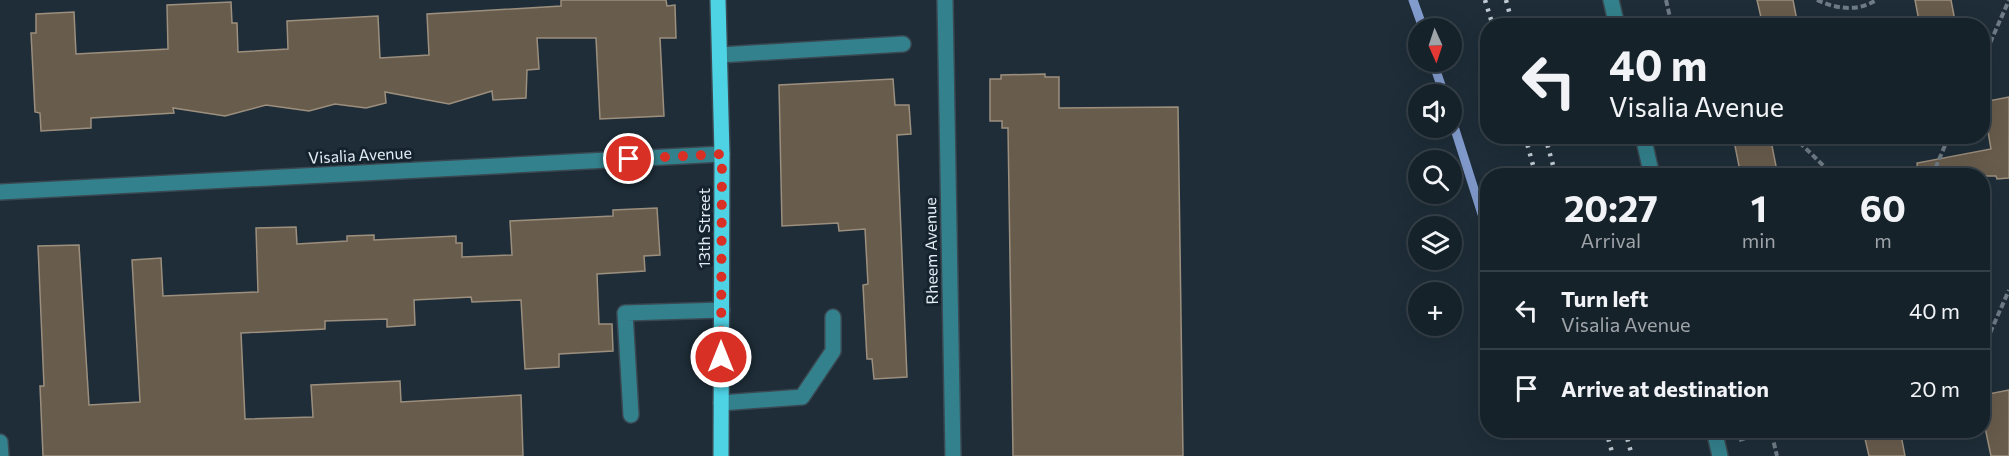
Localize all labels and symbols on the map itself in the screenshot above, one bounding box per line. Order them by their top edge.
north arrow [1408,18,1462,72]
pin [603,133,654,184]
street label: Visalia Avenue [308,142,412,167]
street label: 13th Street [694,188,713,268]
street label: Rheem Avenue [920,197,941,305]
position arrow [689,325,753,389]

